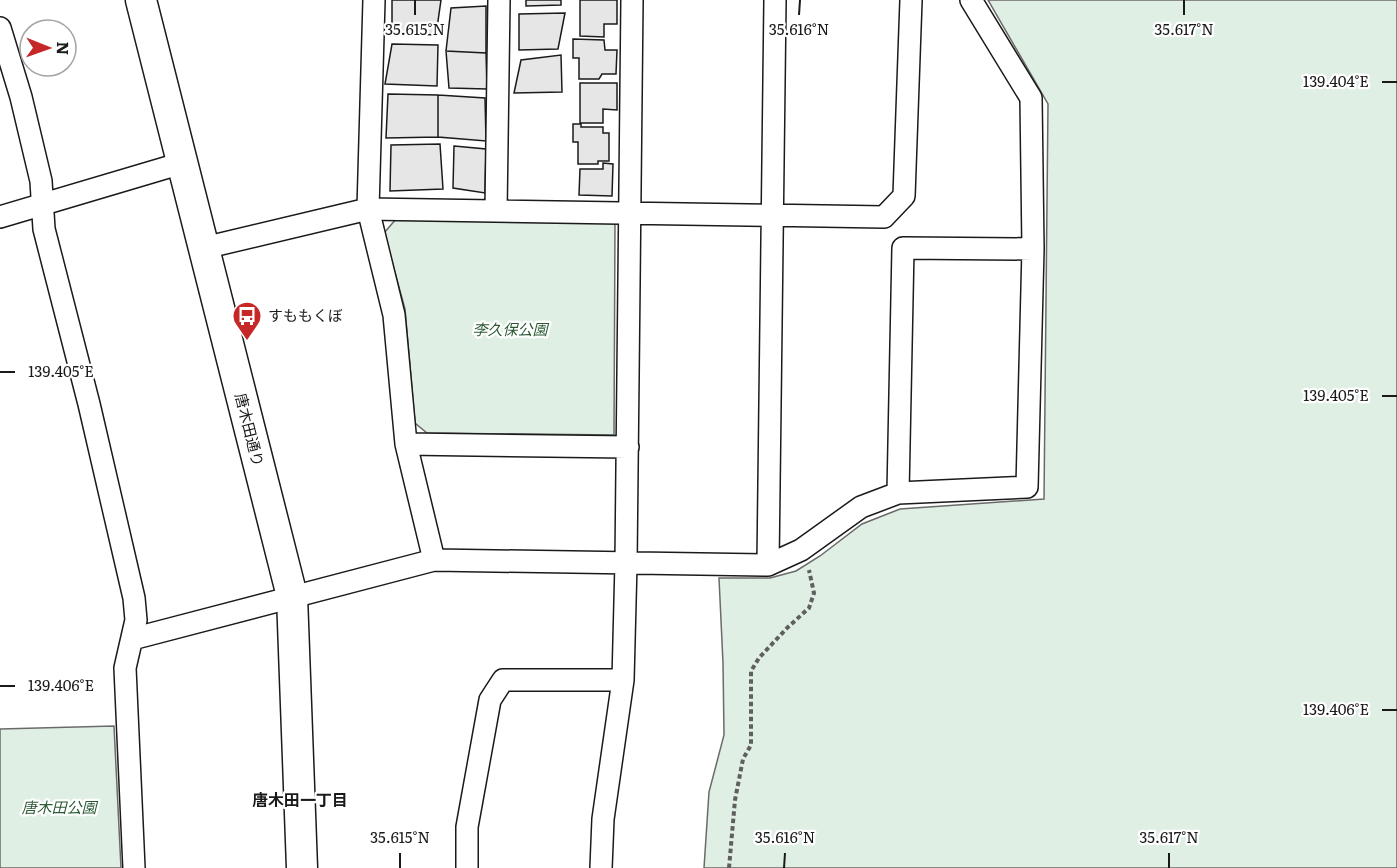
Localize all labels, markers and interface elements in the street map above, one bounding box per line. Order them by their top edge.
text: 35.615°N [385,17,445,40]
text: 35.616°N [769,17,829,40]
text: 35.617°N [1154,17,1214,40]
north arrow [18,18,78,78]
text: N [52,41,76,55]
text: 139.404°E [1303,69,1369,92]
bus stop icon: すももくぼ [231,300,263,342]
place label: すももくぼ [268,303,343,326]
park label: 李久保公園 [472,317,549,340]
text: 139.405°E [28,359,94,382]
text: 139.405°E [1303,383,1369,406]
street label: 唐木田通り [230,390,271,469]
text: 139.406°E [28,673,94,696]
text: 139.406°E [1303,697,1369,720]
district label: 唐木田一丁目 [252,787,348,811]
park label: 唐木田公園 [21,795,98,818]
text: 35.615°N [370,825,430,848]
text: 35.616°N [755,825,815,848]
text: 35.617°N [1139,825,1199,848]

